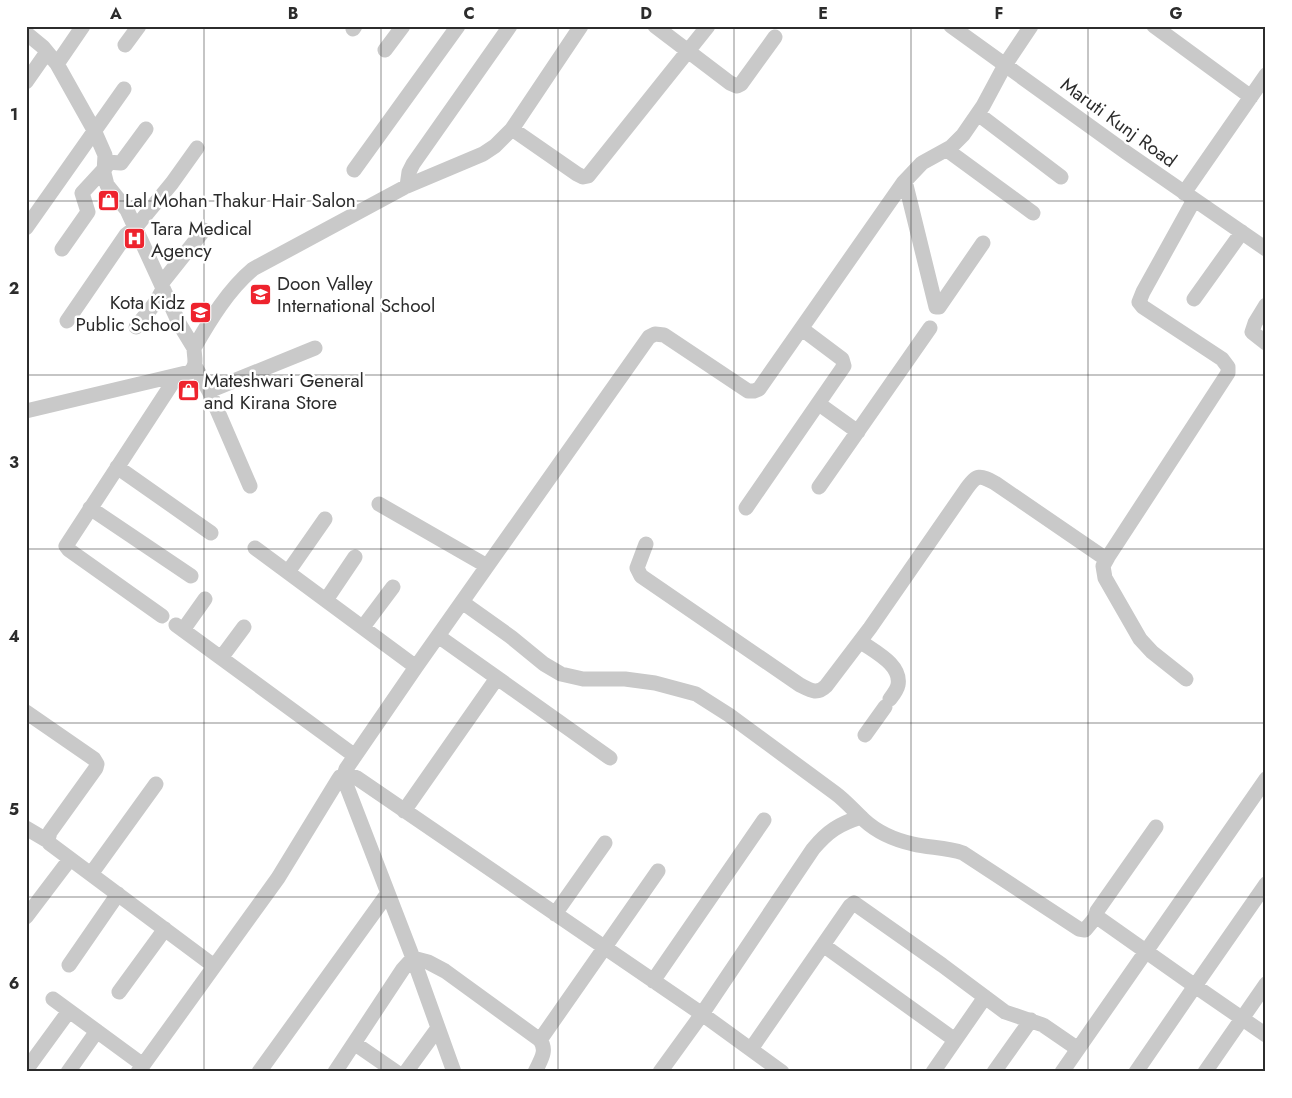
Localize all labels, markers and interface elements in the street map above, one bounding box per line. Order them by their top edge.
text: A [109,2,122,25]
text: B [288,2,298,25]
text: C [463,2,475,25]
text: D [640,2,652,25]
text: E [818,2,828,25]
text: F [995,2,1003,25]
text: G [1169,2,1183,25]
street label: Maruti Kunj Road [1055,71,1182,174]
text: 1 [10,103,18,126]
place label: Lal Mohan Thakur Hair Salon [125,187,356,214]
shop icon: Lal Mohan Thakur Hair Salon [97,188,121,212]
place label: Tara Medical Agency [151,215,252,264]
hospital icon: Tara Medical Agency [123,227,147,251]
place label: Doon Valley International School [277,270,435,319]
text: 2 [9,277,19,300]
school or university icon: Doon Valley International School [249,282,273,306]
place label: Kota Kidz Public School [75,289,185,338]
school or university icon: Kota Kidz Public School [189,301,213,325]
place label: Mateshwari General and Kirana Store [204,367,364,416]
shop icon: Mateshwari General and Kirana Store [176,379,200,403]
text: 3 [9,451,19,474]
text: 4 [8,625,20,648]
text: 5 [9,798,19,821]
text: 6 [9,972,19,995]

